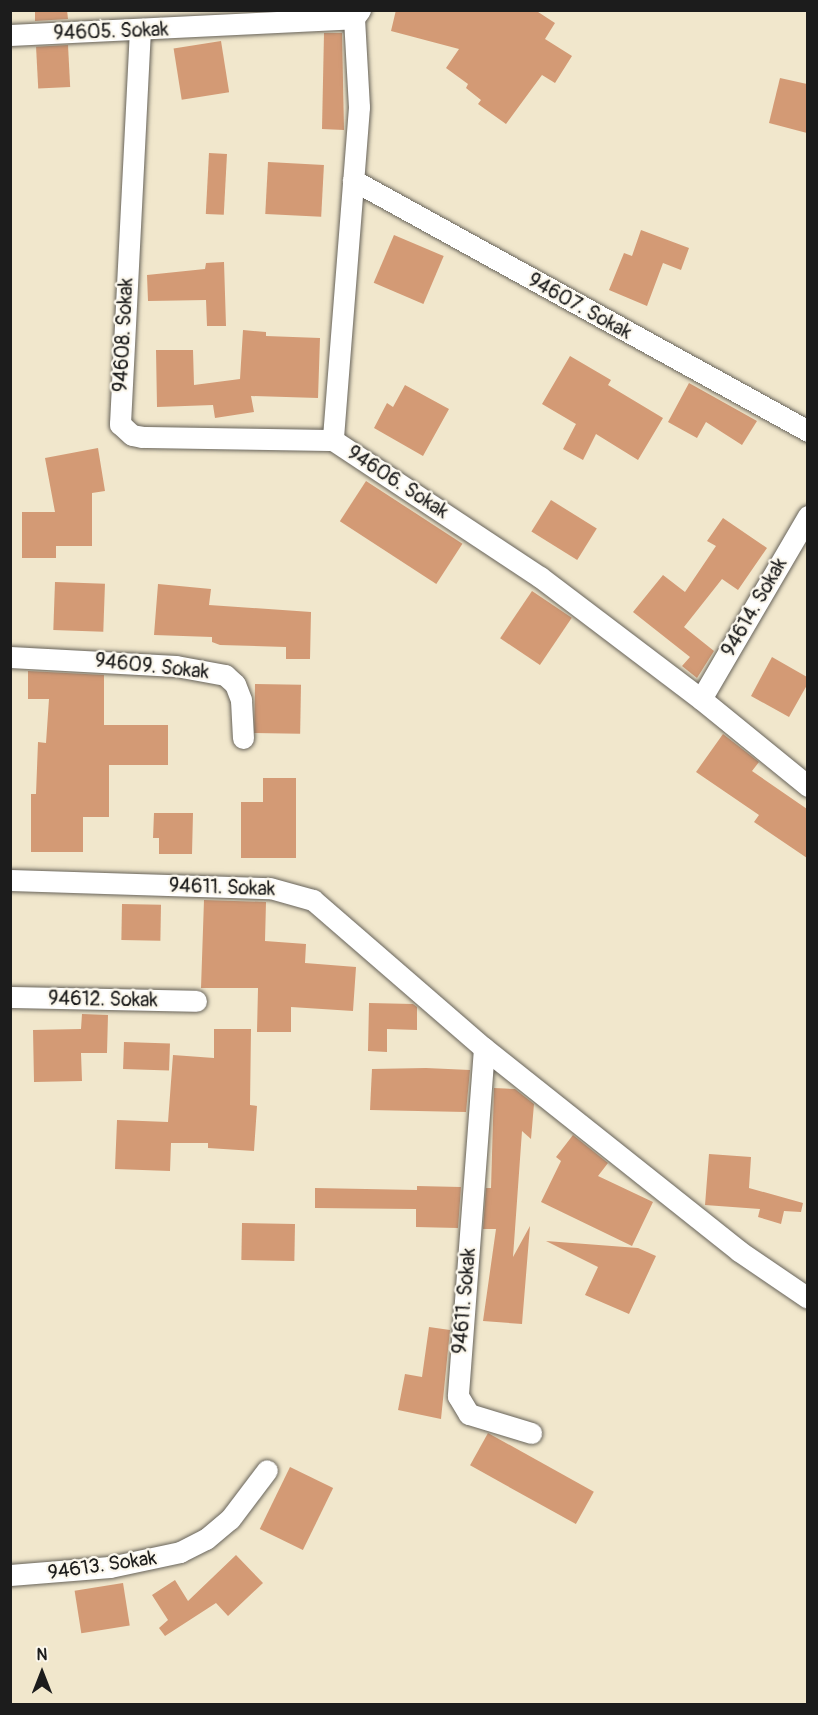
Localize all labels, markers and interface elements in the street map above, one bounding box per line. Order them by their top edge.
street label: 94605. Sokak [53,17,169,45]
street label: 94607. Sokak [524,268,636,344]
street label: 94608. Sokak [108,277,138,393]
street label: 94606. Sokak [343,440,453,524]
street label: 94614. Sokak [716,553,792,661]
street label: 94609. Sokak [94,648,210,684]
street label: 94611. Sokak [168,873,276,901]
street label: 94612. Sokak [48,986,158,1012]
street label: 94611. Sokak [447,1247,481,1355]
street label: 94613. Sokak [46,1545,158,1585]
north arrow [12,1643,72,1703]
text: N [37,1645,47,1665]

